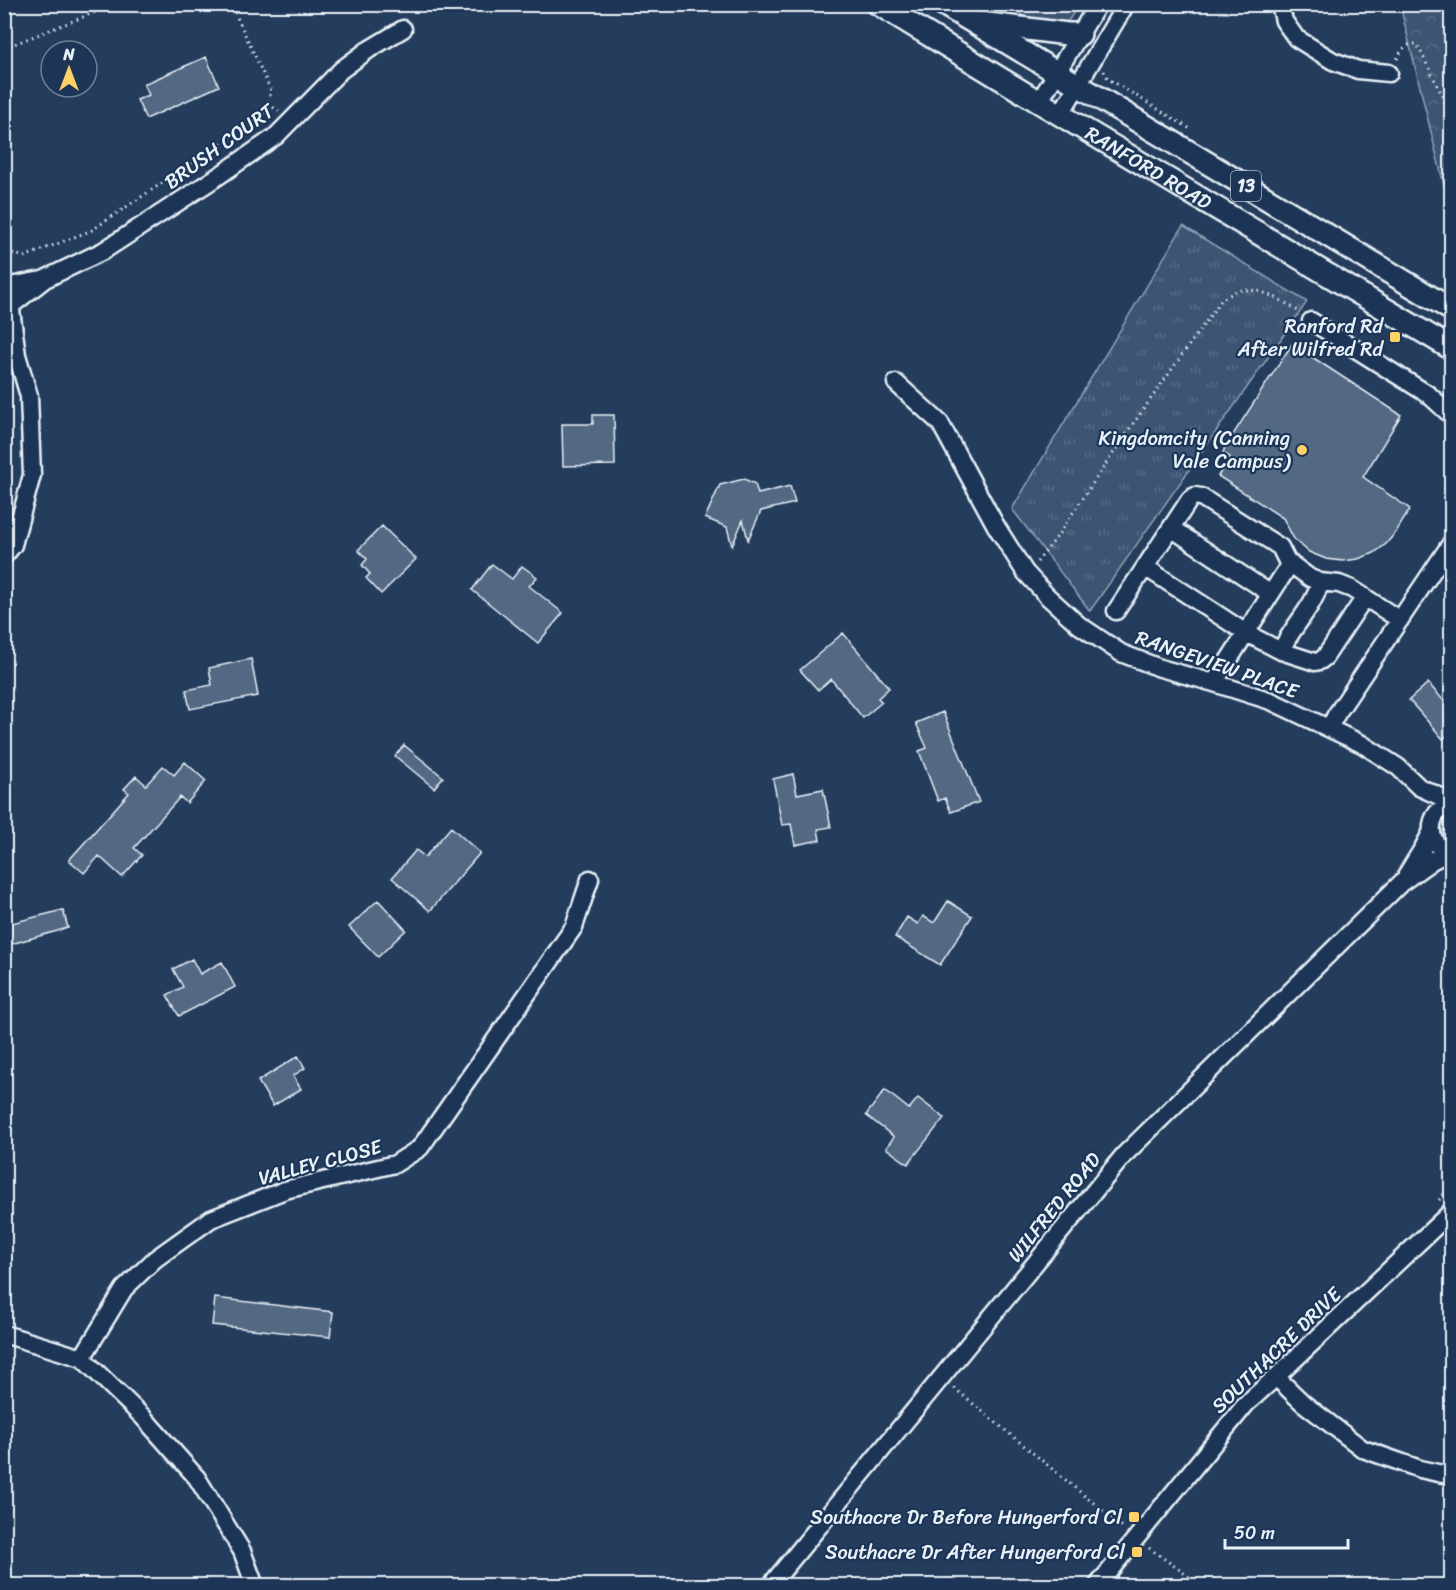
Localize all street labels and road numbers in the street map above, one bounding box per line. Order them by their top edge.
street label: BRUSH COURT [157,93,283,199]
street label: RANFORD ROAD [1078,116,1218,219]
road number: 13 [1231,171,1261,201]
street label: RANGEVIEW PLACE [1131,620,1305,709]
street label: VALLEY CLOSE [255,1129,387,1196]
street label: WILFRED ROAD [999,1144,1110,1270]
street label: SOUTHACRE DRIVE [1203,1277,1351,1422]

